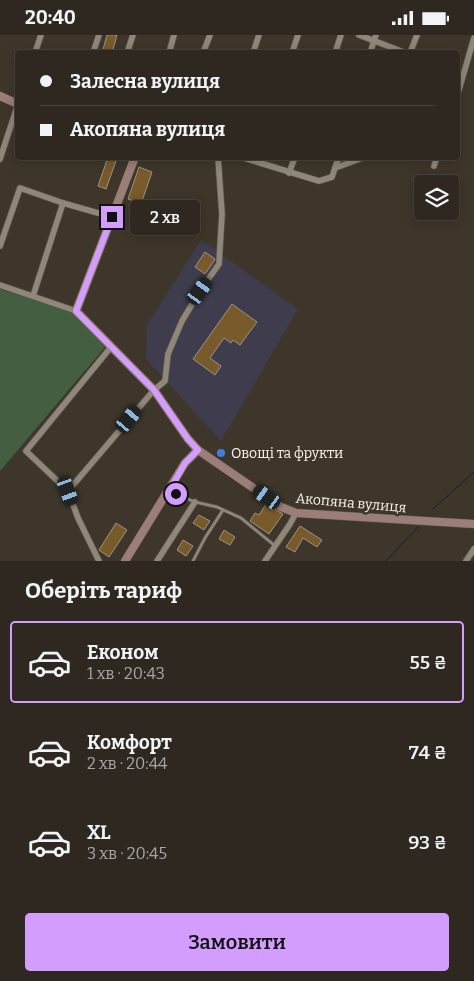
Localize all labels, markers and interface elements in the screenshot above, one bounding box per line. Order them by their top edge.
text: 20:40 [25,6,76,29]
text: Залесна вулиця [70,70,220,93]
text: Акопяна вулиця [70,118,225,141]
map controls [414,175,459,220]
button: layers [414,175,459,220]
callout: 2 хв [130,199,200,235]
route end [101,206,123,228]
text: 2 хв [150,208,180,227]
car [185,274,214,308]
car [113,403,144,435]
place label: Овощі та фрукти [231,445,343,462]
marker: Овощі та фрукти [215,447,227,459]
car [55,474,80,508]
car [250,482,283,512]
route start [165,483,187,505]
street label: Акопяна вулиця [295,490,407,516]
text: Оберіть тариф [25,577,182,604]
icon: car [27,640,72,685]
text: Економ [87,641,158,664]
text: 55 ₴ [409,651,447,674]
text: 1 хв · 20:43 [87,664,165,683]
icon: car [27,730,72,775]
text: Комфорт [87,731,172,754]
text: 74 ₴ [409,741,447,764]
text: 2 хв · 20:44 [87,754,167,773]
icon: car [27,820,72,865]
text: XL [87,821,111,844]
text: 93 ₴ [408,831,447,854]
text: 3 хв · 20:45 [87,844,167,863]
button: Замовити [25,913,449,971]

